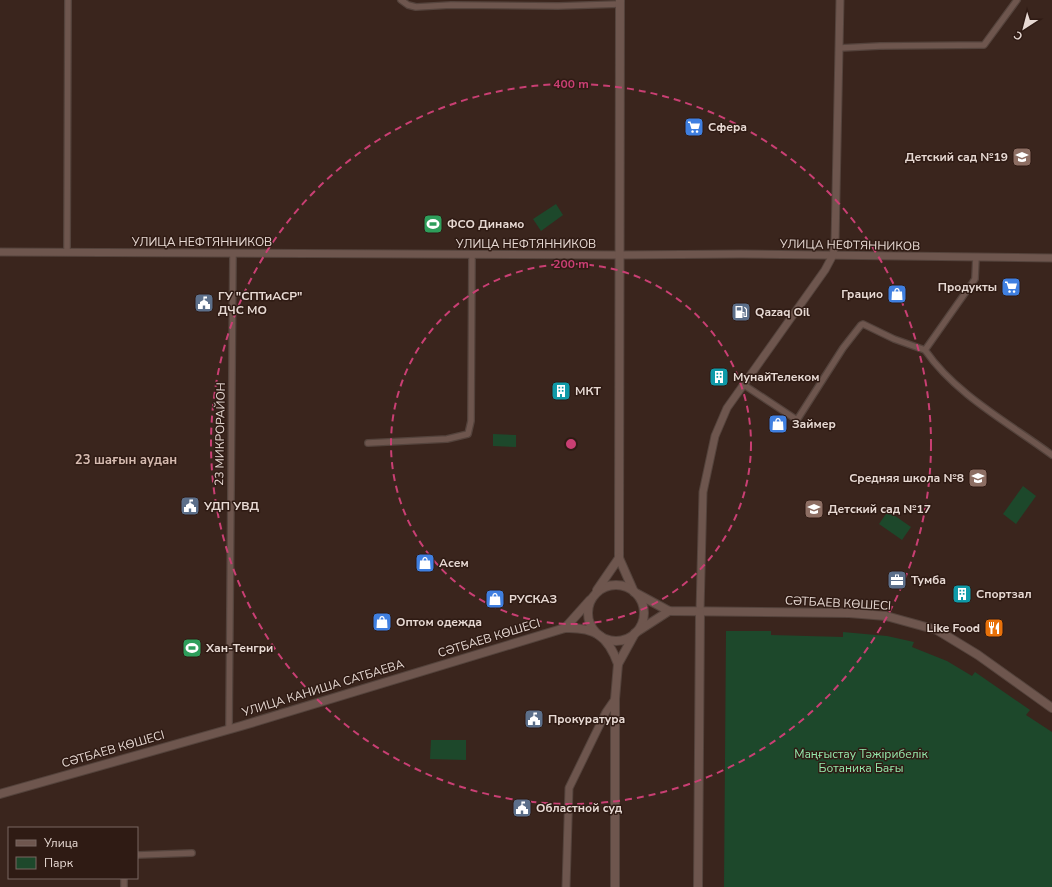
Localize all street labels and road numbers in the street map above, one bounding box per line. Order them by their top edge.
street label: УЛИЦА НЕФТЯННИКОВ [131,234,272,250]
street label: УЛИЦА НЕФТЯННИКОВ [455,236,596,252]
street label: УЛИЦА НЕФТЯННИКОВ [779,236,920,254]
street label: 23 МИКРОРАЙОН [211,382,229,486]
street label: СӘТБАЕВ КӨШЕСІ [785,592,891,614]
street label: СӘТБАЕВ КӨШЕСІ [436,615,542,661]
street label: УЛИЦА КАНИША САТБАЕВА [239,656,406,721]
street label: СӘТБАЕВ КӨШЕСІ [60,727,166,771]

